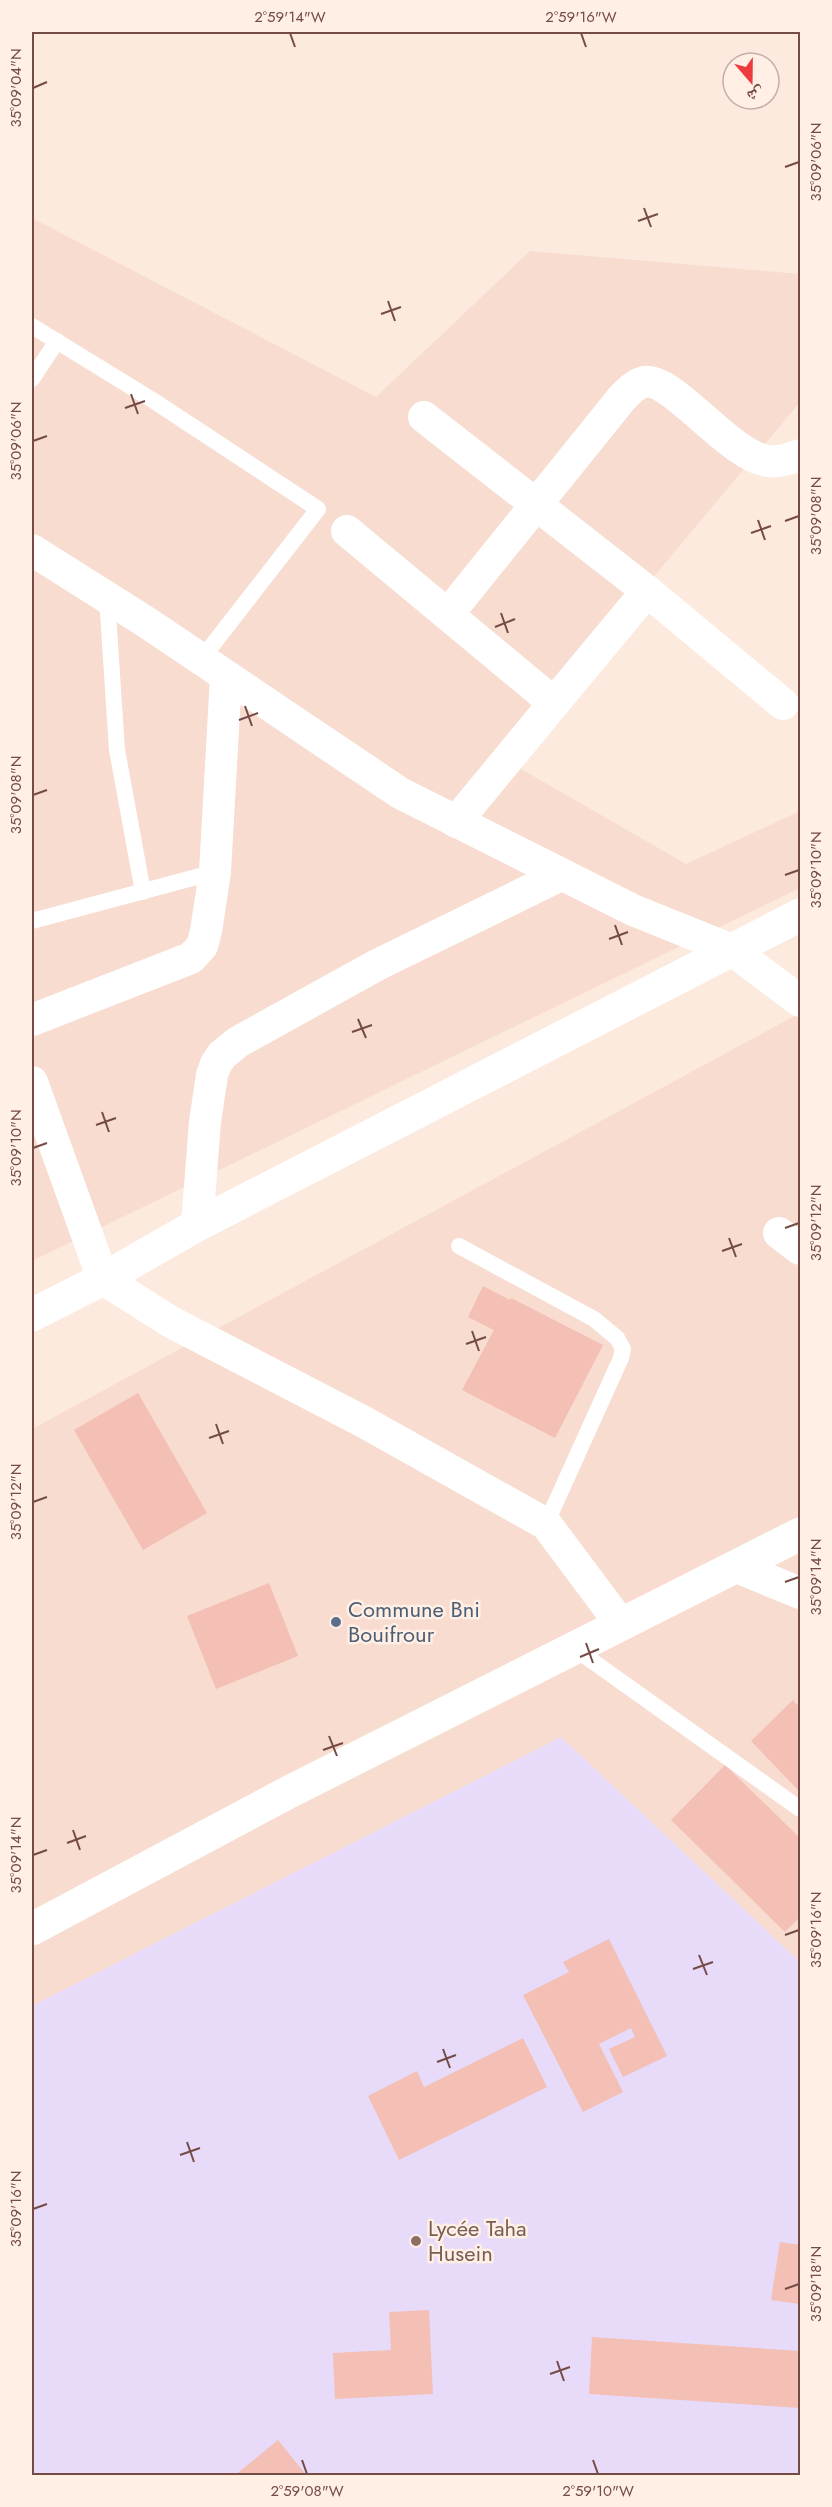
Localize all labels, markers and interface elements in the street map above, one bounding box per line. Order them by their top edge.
text: 2°59'14"W [254,6,326,28]
text: 2°59'16"W [545,6,617,28]
text: 35°09'04"N [5,48,27,128]
north arrow [721,51,781,111]
text: ش [744,81,768,108]
text: 35°09'06"N [805,123,827,201]
text: 35°09'06"N [5,402,27,480]
text: 35°09'08"N [805,477,827,555]
text: 35°09'08"N [5,756,27,834]
text: 35°09'10"N [805,831,827,909]
text: 35°09'10"N [5,1109,27,1187]
text: 35°09'12"N [805,1185,827,1261]
text: 35°09'12"N [5,1464,27,1540]
text: 35°09'14"N [805,1539,827,1615]
place label: Commune Bni Bouifrour [348,1593,480,1650]
marker: Commune Bni Bouifrour [329,1615,343,1629]
text: 35°09'14"N [5,1817,27,1893]
text: 35°09'16"N [805,1892,827,1968]
text: 35°09'16"N [5,2171,27,2247]
place label: Lycée Taha Husein [428,2212,527,2269]
marker: Lycée Taha Husein [409,2234,423,2248]
text: 35°09'18"N [805,2246,827,2322]
text: 2°59'08"W [270,2480,344,2502]
text: 2°59'10"W [562,2480,634,2502]

